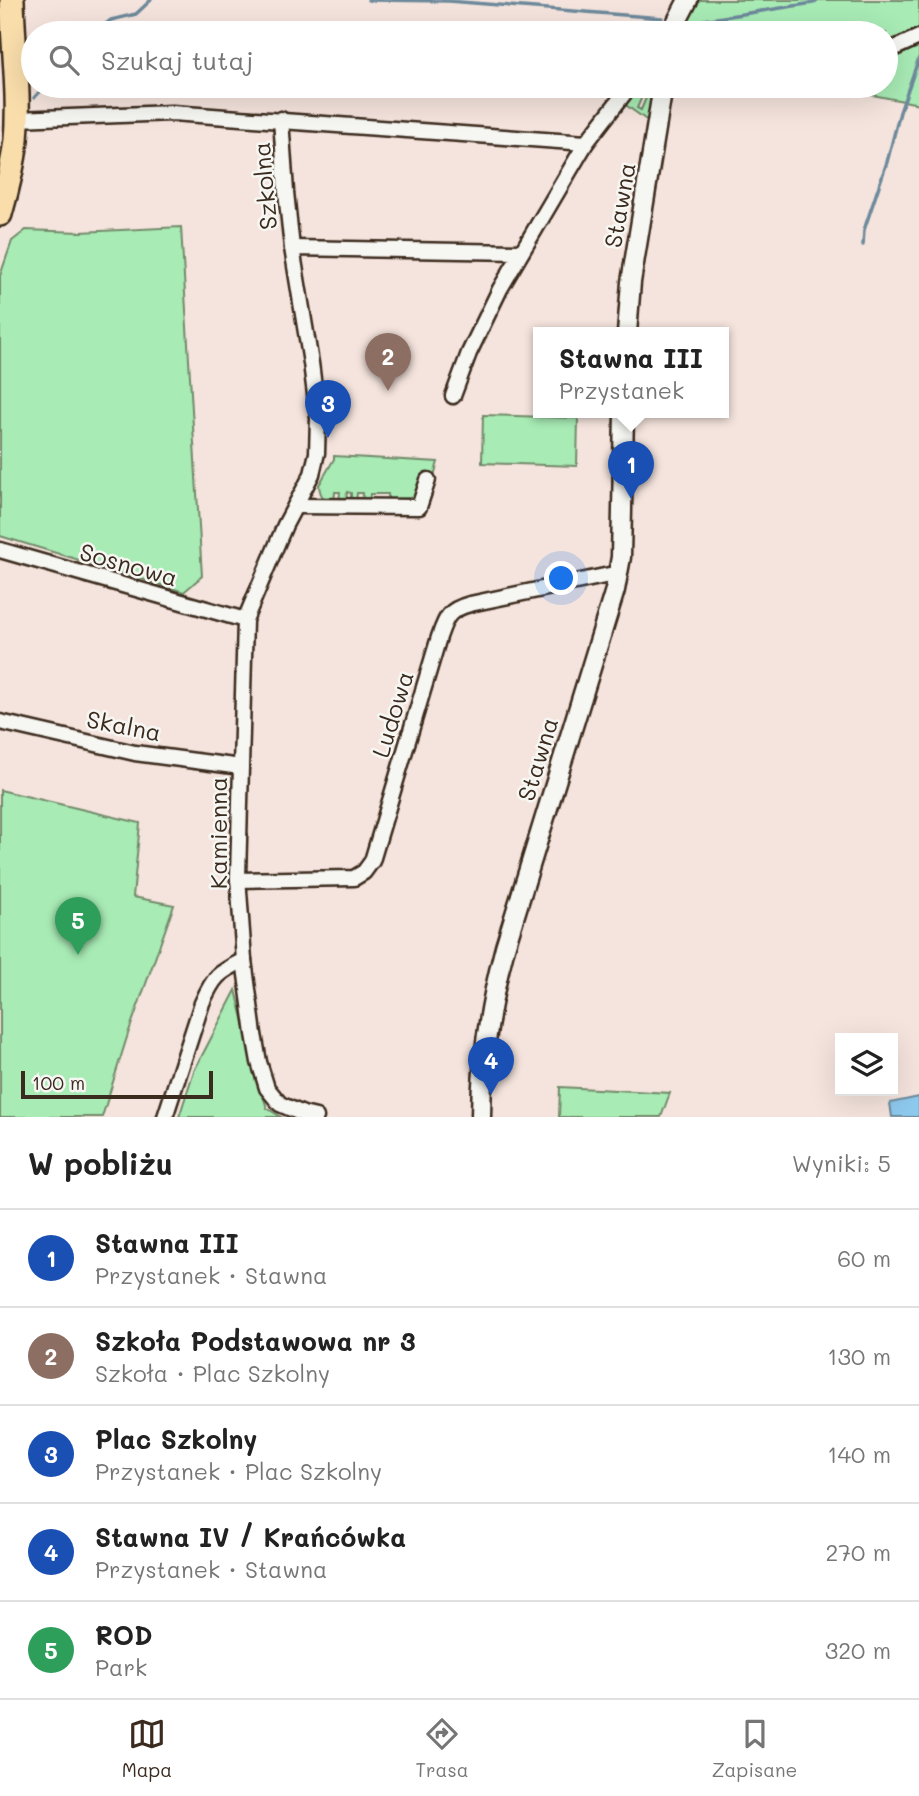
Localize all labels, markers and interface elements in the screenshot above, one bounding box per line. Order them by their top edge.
search box [21,21,898,98]
icon: search [45,41,83,79]
text: Szukaj tutaj [101,43,253,77]
street label: Szkolna [245,141,283,231]
street label: Stawna [596,160,642,250]
popup [533,327,729,418]
pin: 2 [365,333,411,391]
text: Stawna III [559,341,703,375]
text: Przystanek [559,375,684,405]
pin: 3 [305,380,351,438]
pin: 1 [608,441,654,499]
street label: Sosnowa [76,535,182,593]
your location [544,561,578,595]
street label: Ludowa [364,667,420,761]
street label: Skalna [84,703,164,747]
street label: Stawna [510,713,564,805]
street label: Kamienna [202,777,233,889]
pin: 5 [55,897,101,955]
map controls [835,1033,898,1096]
button: layers [835,1033,898,1096]
pin: 4 [468,1037,514,1095]
scale bar [21,1068,214,1100]
text: 100 m [32,1070,85,1095]
text: W pobliżu [28,1143,173,1183]
text: Wyniki: 5 [792,1148,891,1178]
text: Stawna III [95,1226,239,1260]
text: 1 [46,1243,56,1273]
text: 60 m [837,1243,891,1273]
text: Przystanek · Stawna [95,1260,327,1290]
text: Szkoła Podstawowa nr 3 [95,1324,416,1358]
text: 2 [45,1341,57,1371]
text: 130 m [827,1341,891,1371]
text: Szkoła · Plac Szkolny [95,1358,330,1388]
text: Plac Szkolny [95,1422,257,1456]
text: 3 [44,1439,58,1469]
text: 140 m [827,1439,891,1469]
text: Przystanek · Plac Szkolny [95,1456,382,1486]
text: Stawna IV / Krańcówka [95,1520,406,1554]
text: 4 [44,1537,58,1567]
text: 270 m [826,1537,891,1567]
text: Przystanek · Stawna [95,1554,327,1584]
text: ROD [95,1618,153,1652]
text: 5 [44,1635,58,1665]
text: 320 m [825,1635,891,1665]
text: Park [95,1652,147,1682]
tab: Mapa [122,1715,172,1782]
tab: Trasa [415,1715,469,1782]
tab: Zapisane [712,1715,797,1782]

